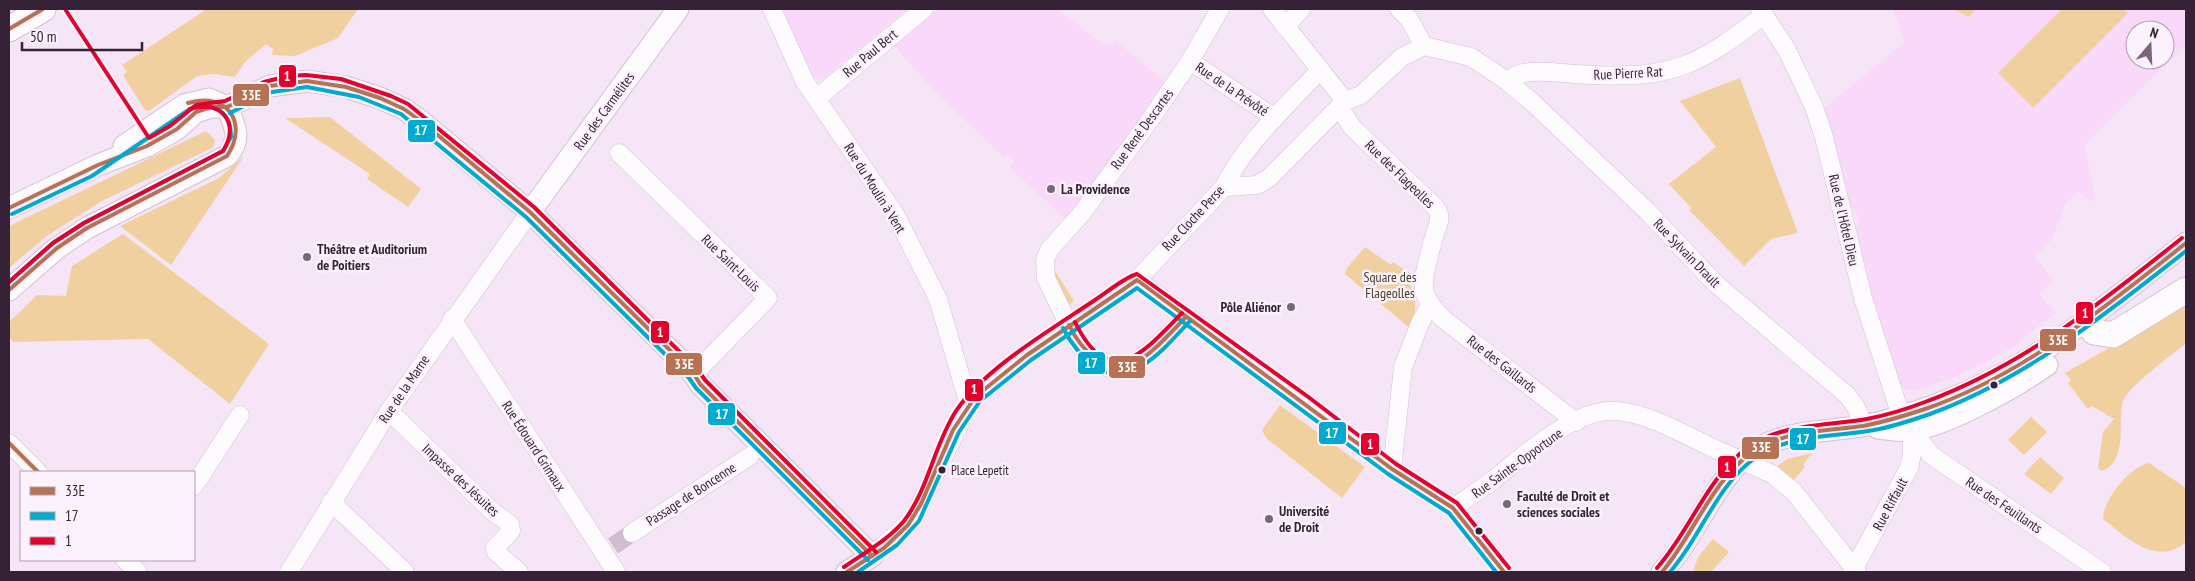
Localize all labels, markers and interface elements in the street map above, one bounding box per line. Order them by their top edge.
scale bar [22,20,142,52]
north arrow [2125,20,2175,70]
text: N [2148,23,2161,42]
street label: Rue Paul Bert [839,25,901,81]
text: 50 m [30,27,56,46]
street label: Rue de la Prévôté [1192,58,1272,120]
street label: Rue Pierre Rat [1593,62,1663,84]
line badge: 1 [278,64,297,88]
text: 1 [284,67,290,85]
street label: Rue des Carmélites [570,68,639,154]
line badge: 33E [232,83,270,107]
street label: Rue René Descartes [1107,85,1177,173]
text: 33E [241,86,261,104]
line badge: 17 [407,119,436,143]
text: 17 [414,121,428,139]
street label: Rue des Flageolles [1361,136,1439,212]
street label: Rue du Moulin à Vent [840,140,910,237]
street label: Rue de l'Hôtel Dieu [1825,172,1863,268]
place label: La Providence [1061,180,1130,198]
street label: Rue Cloche Perse [1158,181,1228,255]
marker: La Providence [1045,183,1057,195]
street label: Rue Sylvain Drault [1650,215,1725,291]
street label: Rue Saint-Louis [698,230,764,296]
place label: Théâtre et Auditorium de Poitiers [317,240,427,274]
marker: Théâtre et Auditorium de Poitiers [301,251,313,263]
park label: Square des Flageolles [1364,268,1417,302]
place label: Pôle Aliénor [1221,298,1282,316]
marker: Pôle Aliénor [1285,301,1297,313]
line badge: 1 [2075,301,2094,325]
text: 1 [2082,304,2088,322]
line badge: 1 [650,320,670,344]
text: 1 [657,323,663,341]
line badge: 33E [2039,328,2077,352]
street label: Rue des Gaillards [1464,331,1541,397]
text: 33E [2048,331,2068,349]
street label: Rue de la Marne [375,351,434,427]
line badge: 17 [1077,351,1106,375]
line badge: 33E [665,352,703,376]
text: 17 [1084,354,1098,372]
text: 33E [674,355,694,373]
line badge: 33E [1108,355,1146,379]
text: 33E [1117,358,1137,376]
line badge: 1 [964,378,984,402]
text: 1 [971,380,977,398]
unlabelled marker [1989,380,1999,390]
street label: Rue Édouard Grimaux [498,397,570,495]
line badge: 17 [707,402,736,426]
text: 17 [715,405,729,423]
line badge: 17 [1318,421,1347,445]
text: 17 [1325,424,1339,442]
street label: Rue Sainte-Opportune [1468,424,1566,502]
line badge: 17 [1789,427,1817,451]
text: 17 [1796,430,1810,448]
line badge: 1 [1360,432,1380,456]
text: 1 [1367,435,1373,453]
line badge: 33E [1741,436,1780,460]
text: 33E [1751,438,1771,456]
street label: Impasse des Jésuites [419,440,504,521]
line badge: 1 [1717,455,1737,479]
street label: Passage de Boncenne [643,458,740,530]
text: 1 [1724,458,1730,476]
place label: Place Lepetit [951,462,1009,479]
marker: Place Lepetit [937,465,947,475]
legend [20,471,195,561]
street label: Rue des Feuillants [1962,473,2046,537]
street label: Rue Riffault [1869,474,1911,534]
text: 33E [65,481,85,500]
place label: Faculté de Droit et sciences sociales [1517,487,1609,521]
marker: Faculté de Droit et sciences sociales [1501,498,1513,510]
place label: Université de Droit [1279,502,1329,536]
text: 17 [65,506,79,525]
marker: Université de Droit [1263,513,1275,525]
unlabelled marker [1474,526,1484,536]
text: 1 [65,531,72,550]

